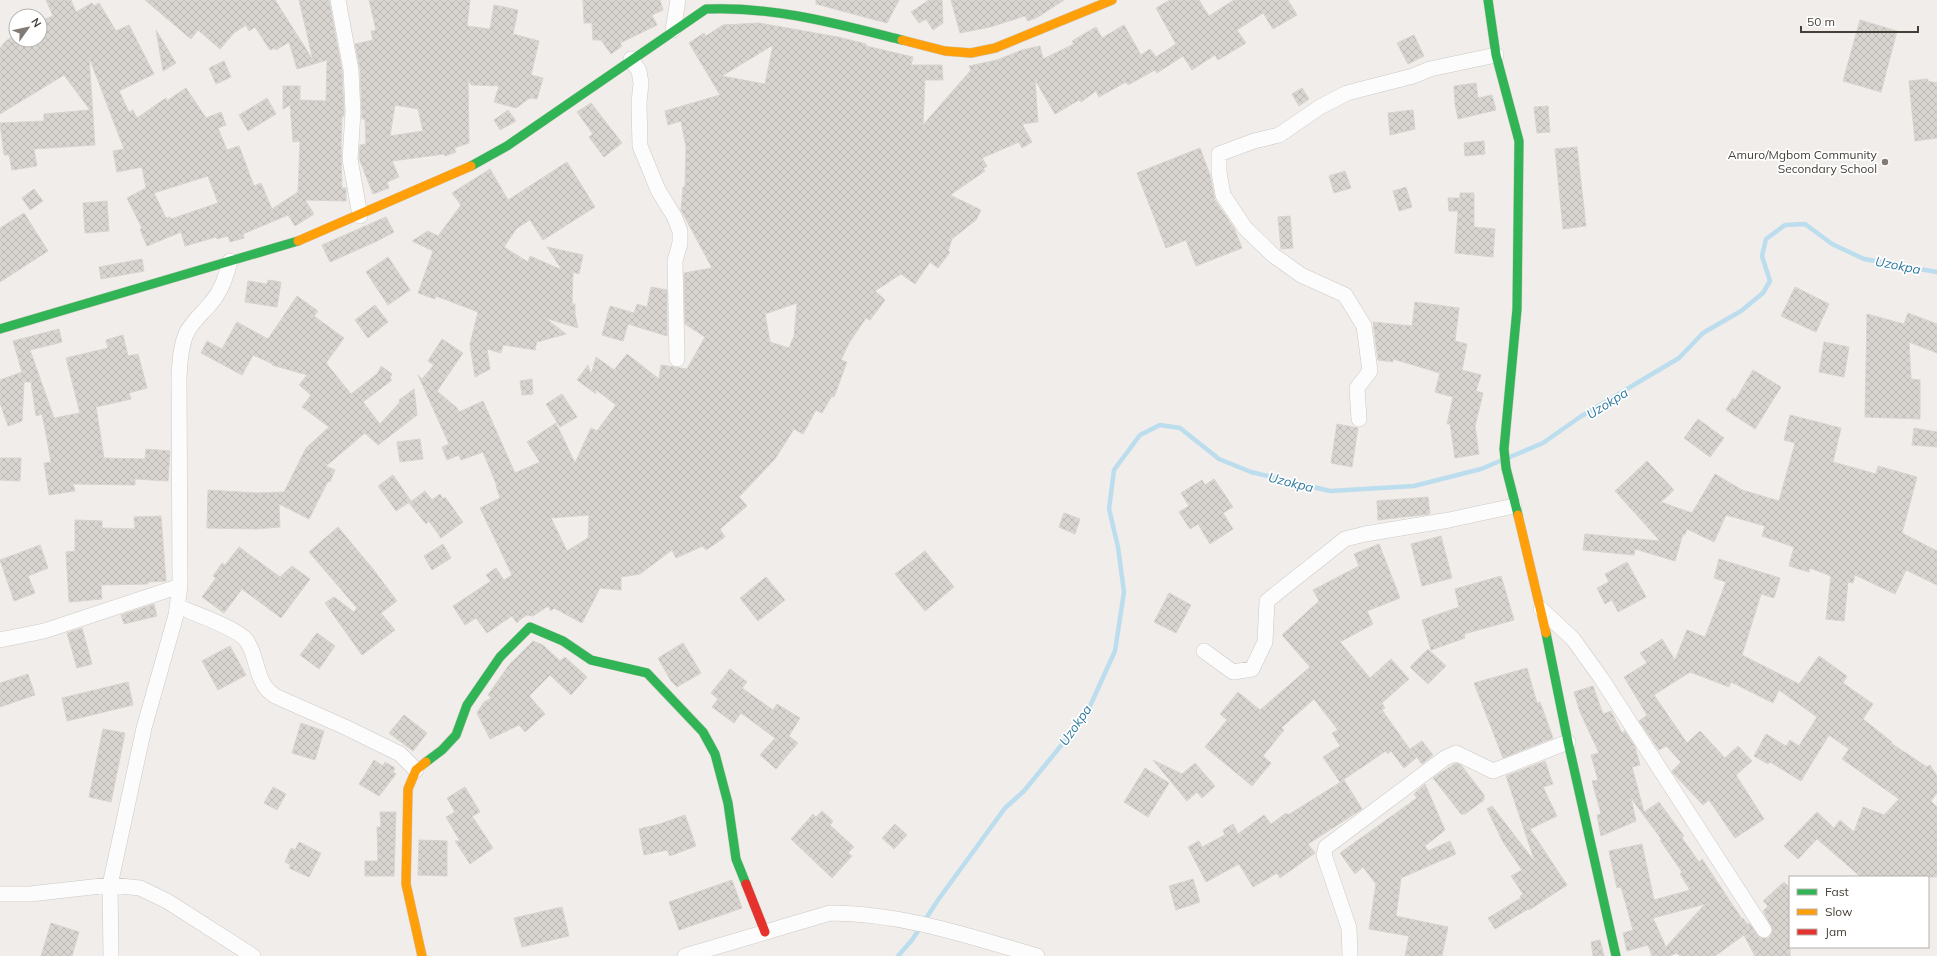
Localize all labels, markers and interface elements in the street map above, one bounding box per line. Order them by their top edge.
north arrow [8,8,48,48]
scale bar [1801,8,1918,34]
text: 50 m [1807,14,1835,29]
text: N [28,15,45,30]
place label: Amuro/Mgbom Community Secondary School [1728,147,1878,176]
marker: Amuro/Mgbom Community Secondary School [1880,157,1890,167]
water label: Uzokpa [1874,253,1922,277]
water label: Uzokpa [1583,384,1631,422]
water label: Uzokpa [1267,469,1315,495]
water label: Uzokpa [1055,701,1095,748]
legend [1789,876,1929,948]
text: Fast [1825,884,1849,899]
text: Slow [1825,904,1853,919]
text: Jam [1825,924,1847,939]

